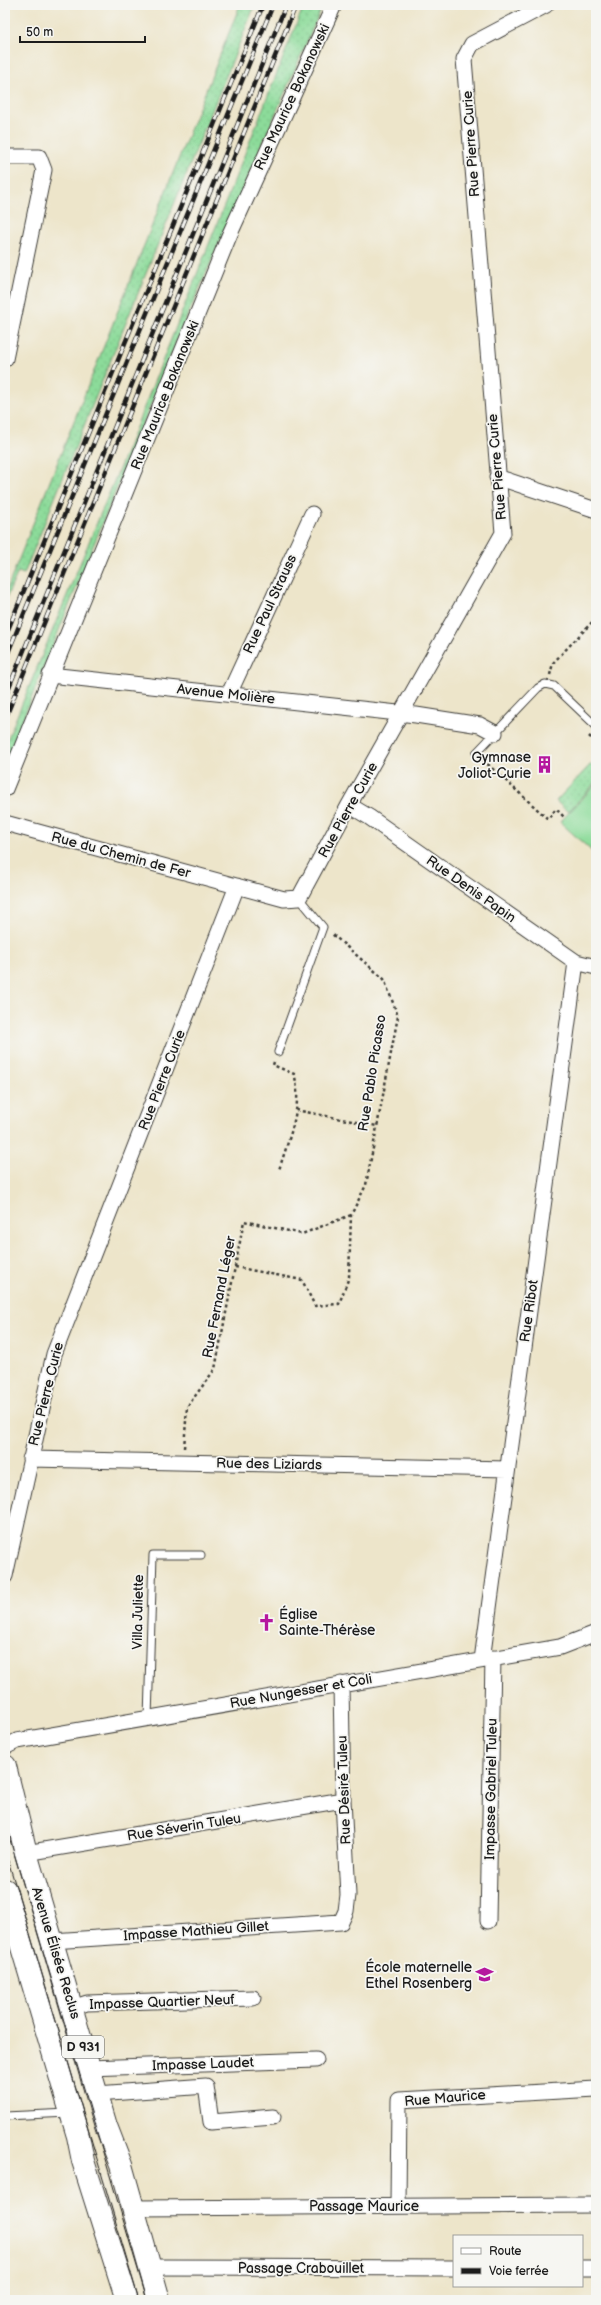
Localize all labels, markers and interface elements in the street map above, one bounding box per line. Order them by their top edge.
scale bar [20,18,145,44]
street label: Rue Maurice Bokanowski [251,21,333,173]
text: 50 m [26,25,53,40]
street label: Rue Pierre Curie [459,90,483,198]
street label: Rue Maurice Bokanowski [127,318,203,472]
street label: Rue Pierre Curie [484,413,510,521]
street label: Rue Paul Strauss [240,552,300,656]
street label: Avenue Molière [176,680,276,708]
place label: Gymnase Joliot-Curie [458,749,531,782]
building icon: Gymnase Joliot-Curie [534,755,554,775]
street label: Rue Pierre Curie [315,759,381,861]
street label: Rue du Chemin de Fer [50,828,193,882]
street label: Rue Denis Papin [423,852,519,926]
street label: Rue Pablo Picasso [354,1013,390,1133]
street label: Rue Pierre Curie [135,1027,189,1133]
street label: Rue Fernand Léger [199,1234,239,1360]
street label: Rue Ribot [516,1278,542,1343]
street label: Rue Pierre Curie [25,1340,67,1448]
street label: Rue des Liziards [216,1455,322,1473]
street label: Villa Juliette [129,1574,147,1650]
place label: Église Sainte-Thérèse [279,1605,375,1639]
church icon: Église Sainte-Thérèse [256,1612,276,1632]
street label: Rue Nungesser et Coli [229,1670,373,1712]
street label: Impasse Gabriel Tuleu [481,1718,501,1860]
street label: Rue Désiré Tuleu [334,1735,354,1845]
street label: Rue Séverin Tuleu [126,1810,242,1844]
street label: Avenue Élisée Reclus [28,1885,85,2021]
street label: Impasse Mathieu Gillet [123,1917,270,1945]
place label: École maternelle Ethel Rosenberg [365,1958,472,1992]
school or university icon: École maternelle Ethel Rosenberg [475,1965,495,1985]
street label: Impasse Quartier Neuf [89,1991,236,2013]
road number: D 931 [62,2036,104,2058]
street label: Impasse Laudet [152,2054,255,2074]
street label: Rue Maurice [404,2086,486,2110]
street label: Passage Maurice [309,2198,419,2215]
legend [453,2235,583,2287]
text: Route [489,2244,521,2259]
street label: Passage Crabouillet [238,2260,365,2277]
text: Voie ferrée [489,2264,549,2279]

